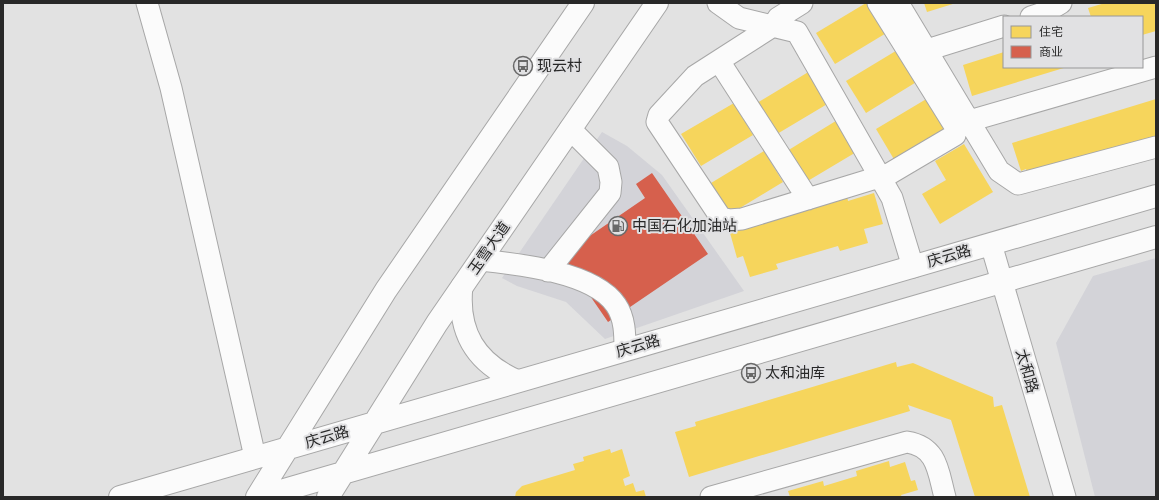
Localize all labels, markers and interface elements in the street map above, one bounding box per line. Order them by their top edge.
legend [1003,16,1143,68]
text: 住宅 [1039,25,1063,39]
text: 商业 [1039,45,1063,59]
bus stop icon: 现云村 [512,55,534,77]
place label: 现云村 [537,57,582,75]
fuel station icon: 中国石化加油站 [607,215,629,237]
place label: 中国石化加油站 [632,217,737,235]
street label: 玉雪大道 [464,218,514,278]
street label: 庆云路 [925,241,973,271]
street label: 庆云路 [614,331,662,361]
street label: 太和路 [1012,347,1042,395]
bus stop icon: 太和油库 [740,362,762,384]
place label: 太和油库 [765,364,825,382]
street label: 庆云路 [303,422,351,452]

